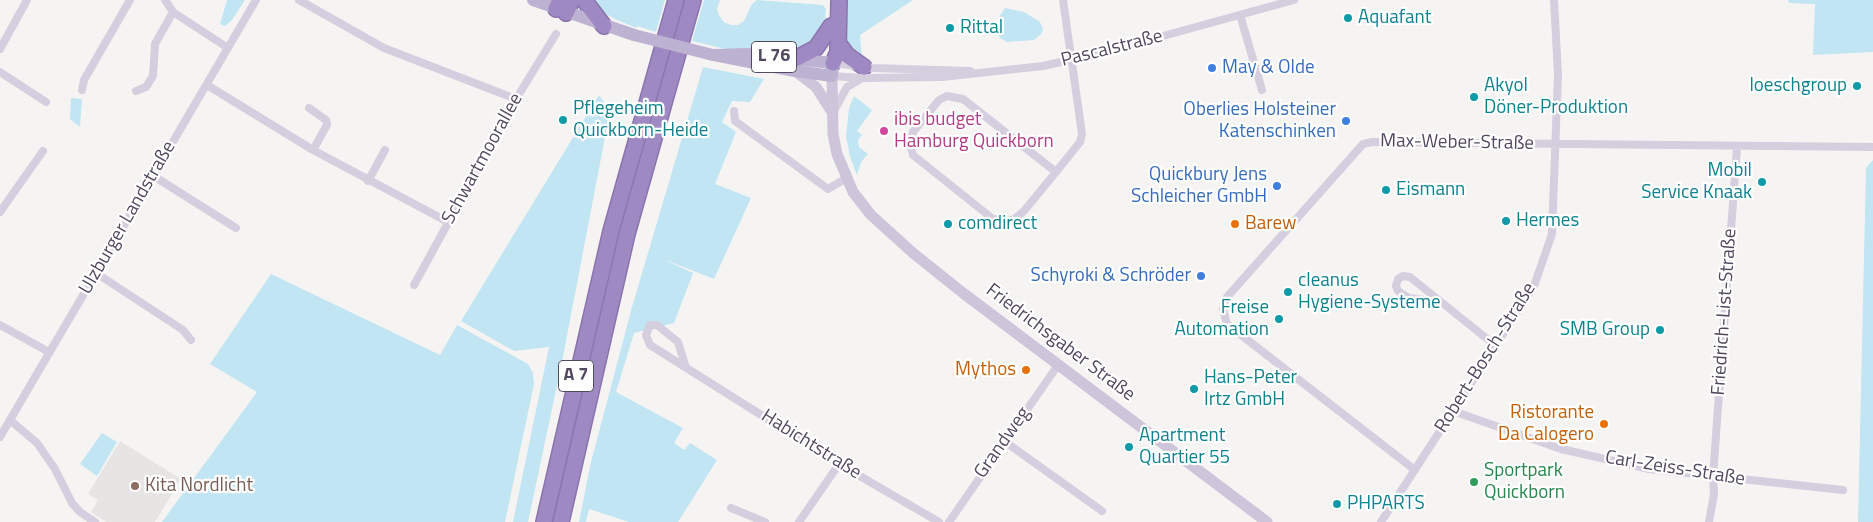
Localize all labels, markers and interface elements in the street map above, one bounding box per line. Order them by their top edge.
place label: Aquafant [1358,7,1431,29]
marker: Aquafant [1342,12,1354,24]
place label: Rittal [960,17,1003,39]
marker: Rittal [944,22,956,34]
street label: Pascalstraße [1059,25,1165,73]
road number: L 76 [752,42,796,72]
place label: May & Olde [1222,57,1315,79]
marker: May & Olde [1206,62,1218,74]
place label: Akyol Döner-Produktion [1484,75,1628,119]
place label: loeschgroup [1749,75,1847,97]
marker: loeschgroup [1851,80,1863,92]
street label: Schwartmoorallee [438,90,528,228]
marker: Akyol Döner-Produktion [1468,91,1480,103]
place label: Pflegeheim Quickborn-Heide [573,98,708,142]
place label: Oberlies Holsteiner Katenschinken [1183,99,1336,143]
place label: ibis budget Hamburg Quickborn [894,109,1054,153]
marker: Pflegeheim Quickborn-Heide [557,114,569,126]
marker: Oberlies Holsteiner Katenschinken [1340,115,1352,127]
marker: ibis budget Hamburg Quickborn [878,125,890,137]
street label: Max-Weber-Straße [1380,130,1534,156]
street label: Ulzburger Landstraße [75,137,181,299]
place label: Mobil Service Knaak [1641,160,1752,204]
place label: Quickbury Jens Schleicher GmbH [1131,164,1267,208]
marker: Mobil Service Knaak [1756,176,1768,188]
place label: Eismann [1396,179,1465,201]
marker: Quickbury Jens Schleicher GmbH [1271,180,1283,192]
marker: Eismann [1380,184,1392,196]
place label: Hermes [1516,210,1579,232]
place label: comdirect [958,213,1037,235]
place label: Barew [1245,213,1297,235]
marker: Hermes [1500,215,1512,227]
marker: comdirect [942,218,954,230]
marker: Barew [1229,218,1241,230]
street label: Friedrich-List-Straße [1708,228,1742,396]
place label: Schyroki & Schröder [1031,265,1191,287]
marker: Schyroki & Schröder [1195,270,1207,282]
place label: cleanus Hygiene-Systeme [1298,270,1441,314]
street label: Friedrichsgaber Straße [981,279,1139,407]
street label: Robert-Bosch-Straße [1431,279,1541,437]
marker: cleanus Hygiene-Systeme [1282,286,1294,298]
place label: Freise Automation [1174,297,1269,341]
marker: Freise Automation [1273,313,1285,325]
place label: SMB Group [1560,319,1650,341]
marker: SMB Group [1654,324,1666,336]
place label: Mythos [955,359,1016,381]
road number: A 7 [558,361,594,392]
marker: Mythos [1020,364,1032,376]
place label: Hans-Peter Irtz GmbH [1204,367,1297,411]
marker: Hans-Peter Irtz GmbH [1188,383,1200,395]
place label: Ristorante Da Calogero [1498,402,1594,446]
street label: Grandweg [970,403,1036,483]
street label: Habichtstraße [757,405,865,485]
marker: Ristorante Da Calogero [1598,418,1610,430]
place label: Apartment Quartier 55 [1139,425,1230,469]
marker: Apartment Quartier 55 [1123,441,1135,453]
street label: Carl-Zeiss-Straße [1604,447,1746,491]
place label: Sportpark Quickborn [1484,460,1565,504]
place label: Kita Nordlicht [145,475,253,497]
marker: Sportpark Quickborn [1468,476,1480,488]
marker: Kita Nordlicht [129,480,141,492]
place label: PHPARTS [1347,493,1425,515]
marker: PHPARTS [1331,498,1343,510]

